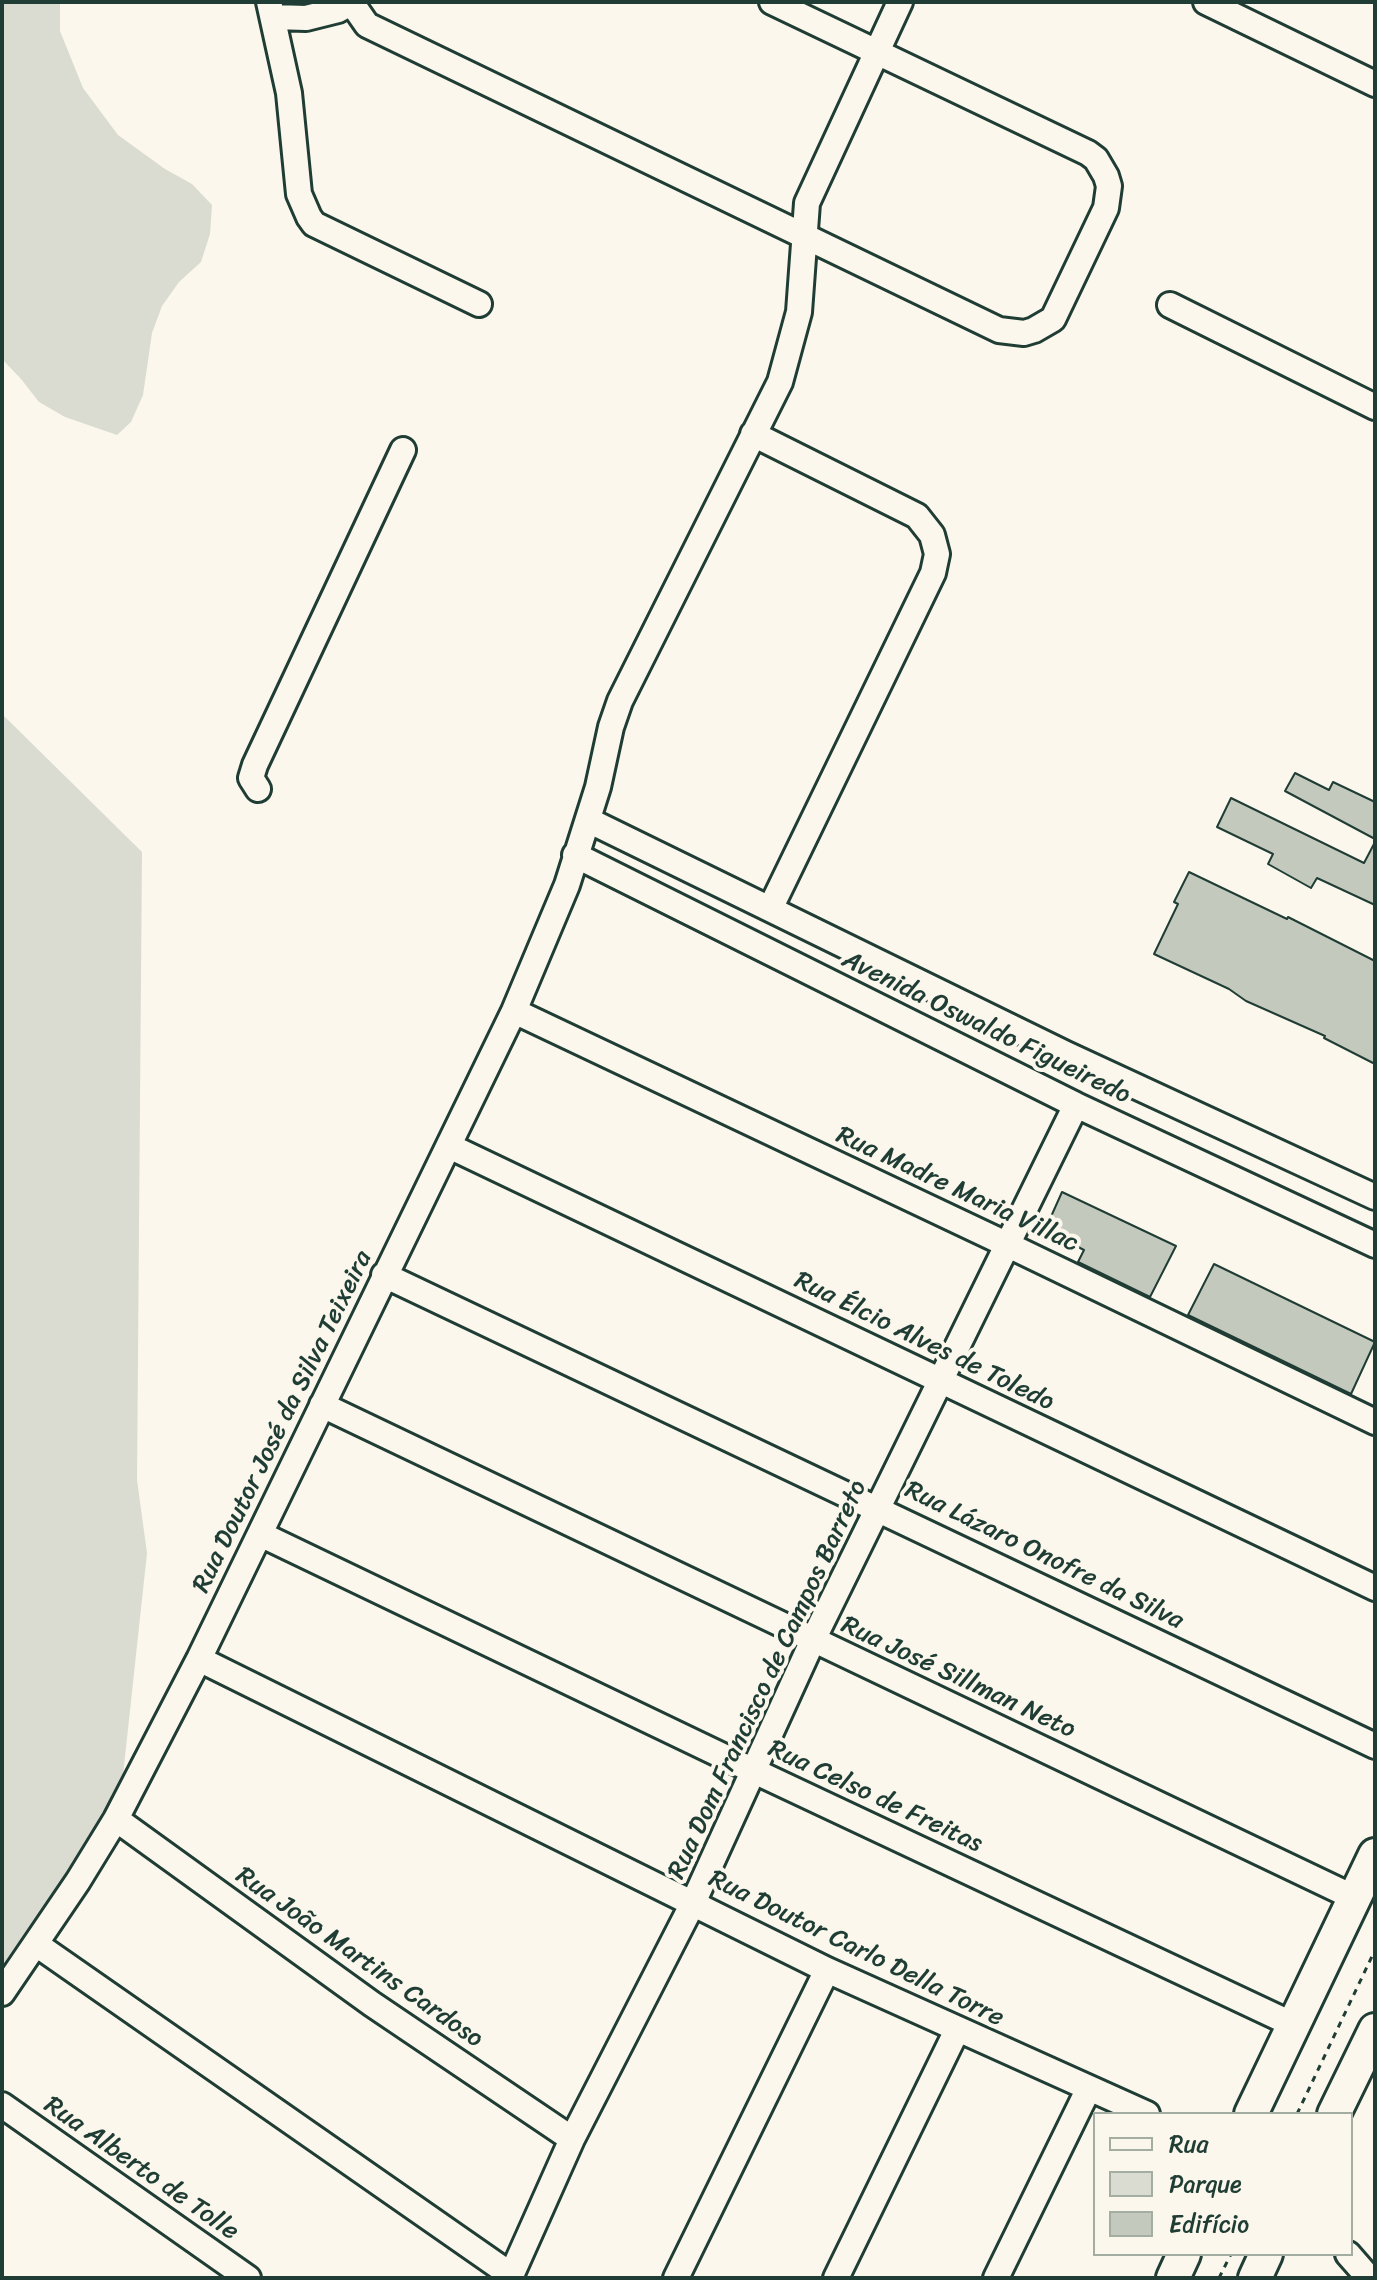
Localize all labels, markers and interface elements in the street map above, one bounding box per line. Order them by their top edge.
street label: Avenida Oswaldo Figueiredo [837,945,1135,1111]
street label: Rua Madre Maria Villac [831,1120,1083,1260]
street label: Rua Doutor José da Silva Teixeira [186,1246,380,1598]
street label: Rua Élcio Alves de Toledo [789,1265,1059,1419]
street label: Rua Lázaro Onofre da Silva [899,1475,1189,1637]
street label: Rua Dom Francisco de Campos Barreto [662,1476,874,1884]
street label: Rua José Sillman Neto [836,1610,1080,1746]
street label: Rua Celso de Freitas [763,1734,987,1860]
street label: Rua João Martins Cardoso [229,1861,489,2055]
street label: Rua Doutor Carlo Della Torre [703,1864,1009,2034]
street label: Rua Alberto de Tolle [38,2090,244,2248]
legend [1093,2112,1353,2256]
text: Rua [1169,2123,1208,2165]
text: Parque [1169,2163,1242,2205]
text: Edifício [1169,2203,1249,2245]

